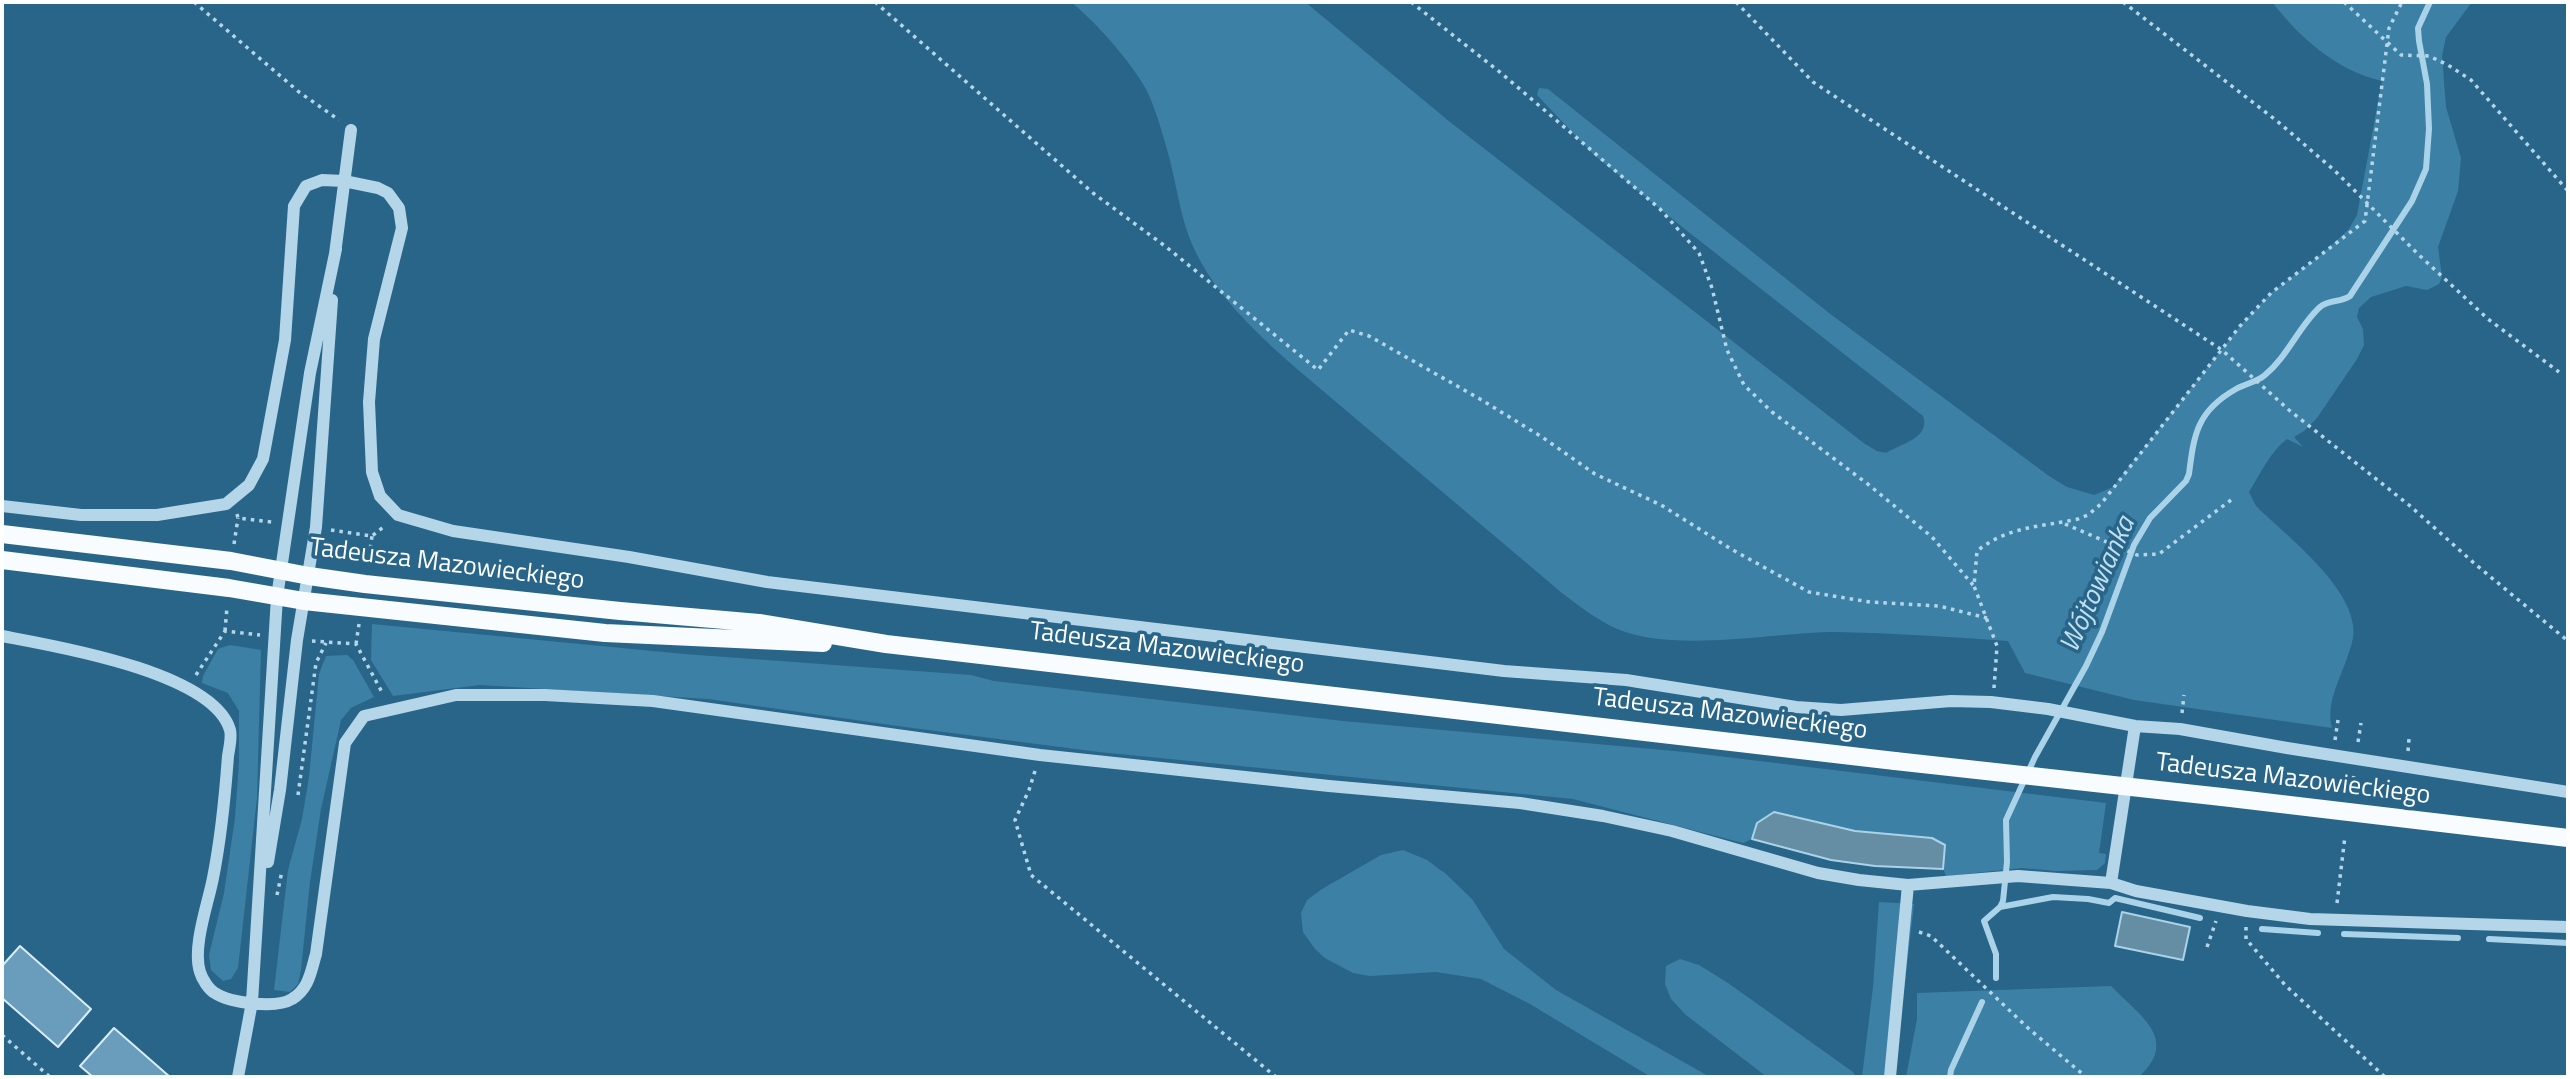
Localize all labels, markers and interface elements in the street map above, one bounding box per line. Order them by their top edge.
water label: Wójtowianka [2054,512,2144,658]
street label: Tadeusza Mazowieckiego [308,533,586,597]
street label: Tadeusza Mazowieckiego [1028,617,1306,681]
street label: Tadeusza Mazowieckiego [1591,683,1869,747]
street label: Tadeusza Mazowieckiego [2154,748,2432,812]

